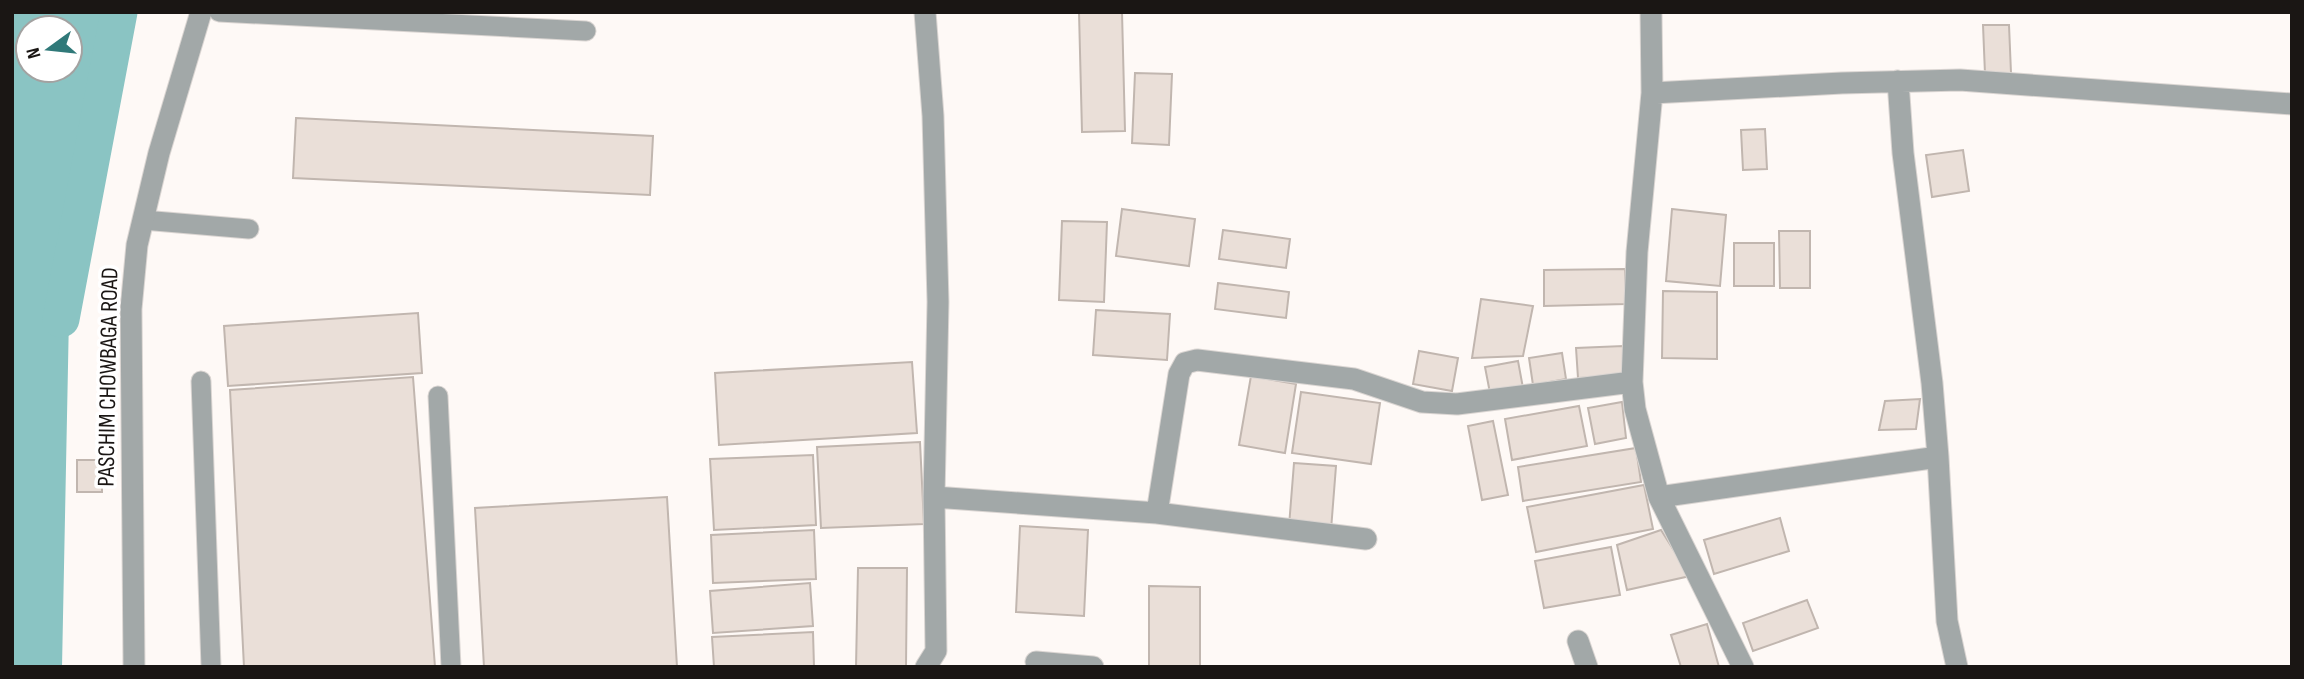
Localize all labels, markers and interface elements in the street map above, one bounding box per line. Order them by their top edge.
north arrow [14,14,84,84]
text: N [22,45,46,61]
street label: PASCHIM CHOWBAGA ROAD [92,267,124,487]

